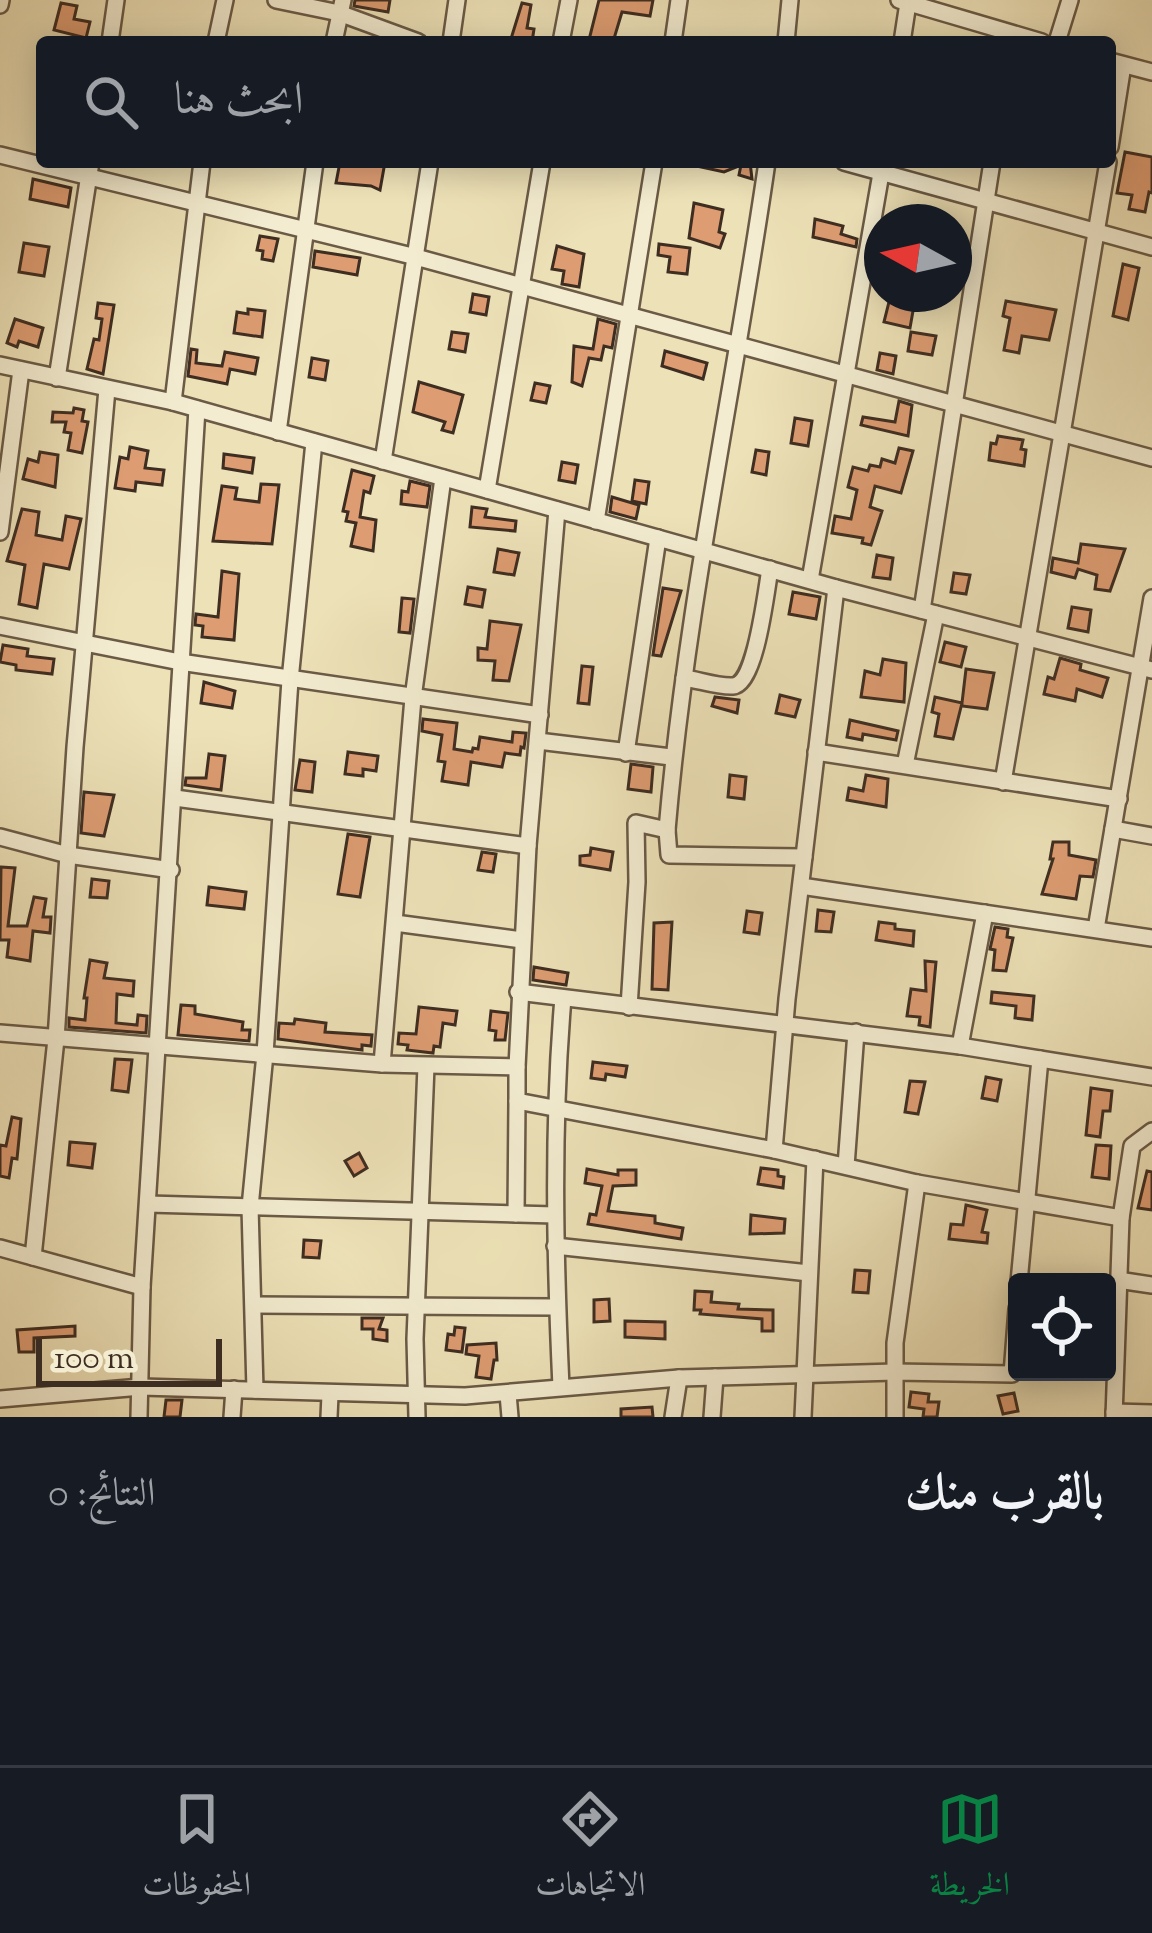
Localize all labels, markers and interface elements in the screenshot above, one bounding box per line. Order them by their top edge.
search box [36,36,1116,168]
icon: search [78,69,144,135]
text: ابحث هنا [174,70,304,135]
north arrow [864,204,972,312]
map controls [1008,1273,1116,1381]
button: locate [1008,1273,1116,1381]
scale bar [36,1333,222,1386]
text: 100 m [54,1336,134,1384]
text: بالقرب منك [905,1459,1104,1532]
text: النتائج: 0 [48,1468,156,1524]
tab: المحفوظات [142,1786,251,1916]
tab: الاتجاهات [535,1786,645,1916]
tab: الخريطة [930,1786,1010,1916]

